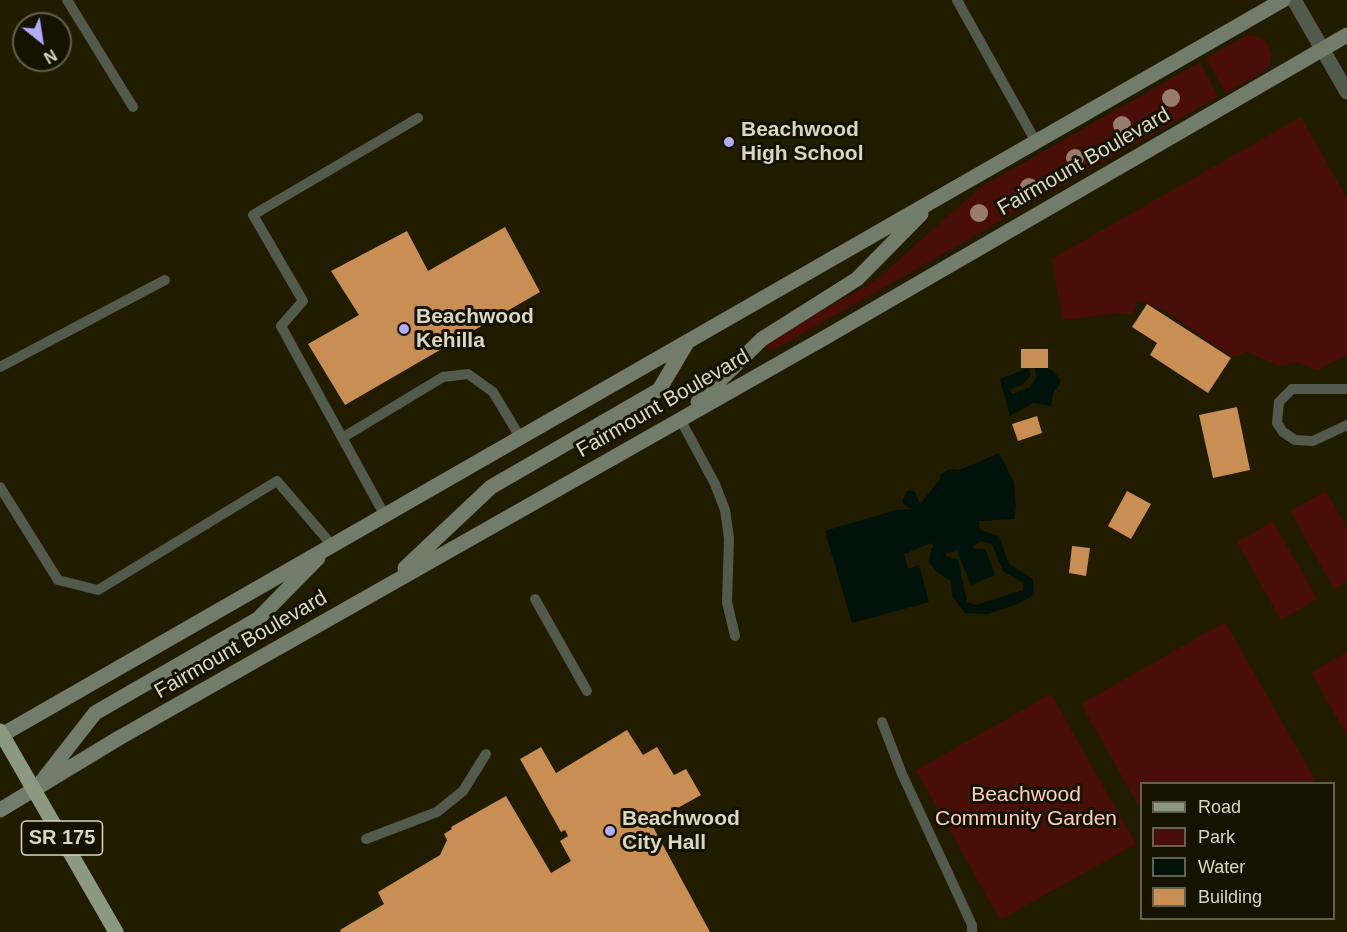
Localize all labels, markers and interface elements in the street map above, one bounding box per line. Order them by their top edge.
north arrow [12,12,72,72]
text: N [41,46,60,67]
street label: Fairmount Boulevard [993,102,1175,222]
place label: Beachwood High School [741,117,863,167]
marker: Beachwood High School [722,135,736,149]
place label: Beachwood Kehilla [416,304,534,354]
marker: Beachwood Kehilla [397,322,411,336]
street label: Fairmount Boulevard [572,344,754,464]
street label: Fairmount Boulevard [150,585,332,705]
park label: Beachwood Community Garden [935,782,1117,832]
legend [1140,782,1335,920]
text: Road [1198,797,1241,817]
place label: Beachwood City Hall [622,806,740,856]
road number: SR 175 [22,821,103,855]
marker: Beachwood City Hall [603,824,617,838]
text: Park [1198,827,1235,847]
text: Water [1198,857,1245,877]
text: Building [1198,887,1262,907]

